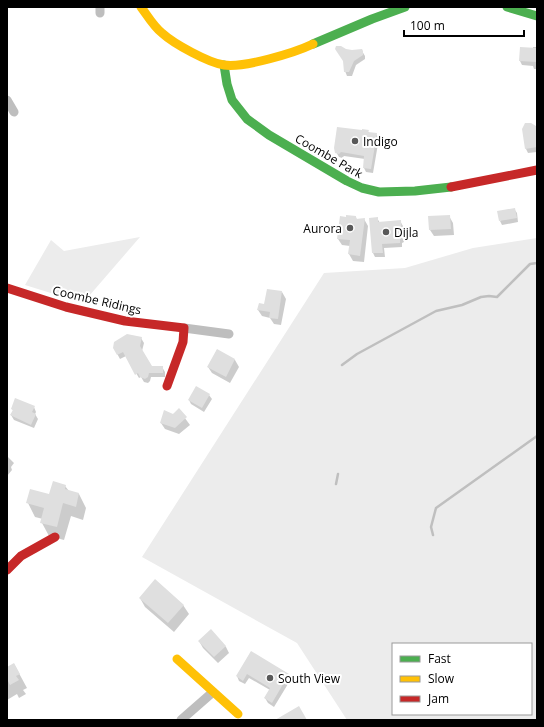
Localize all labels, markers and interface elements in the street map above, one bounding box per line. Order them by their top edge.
scale bar [404,12,524,38]
text: 100 m [410,17,445,34]
street label: Coombe Park [292,130,366,183]
place label: Indigo [363,133,398,150]
marker: Indigo [350,136,360,146]
place label: Aurora [303,220,342,237]
marker: Aurora [345,223,355,233]
place label: Dijla [394,224,418,241]
marker: Dijla [381,227,391,237]
street label: Coombe Ridings [51,282,143,319]
legend [392,643,532,715]
text: Fast [428,650,451,667]
place label: South View [278,670,341,687]
text: Slow [428,670,455,687]
marker: South View [265,673,275,683]
text: Jam [427,690,449,707]

